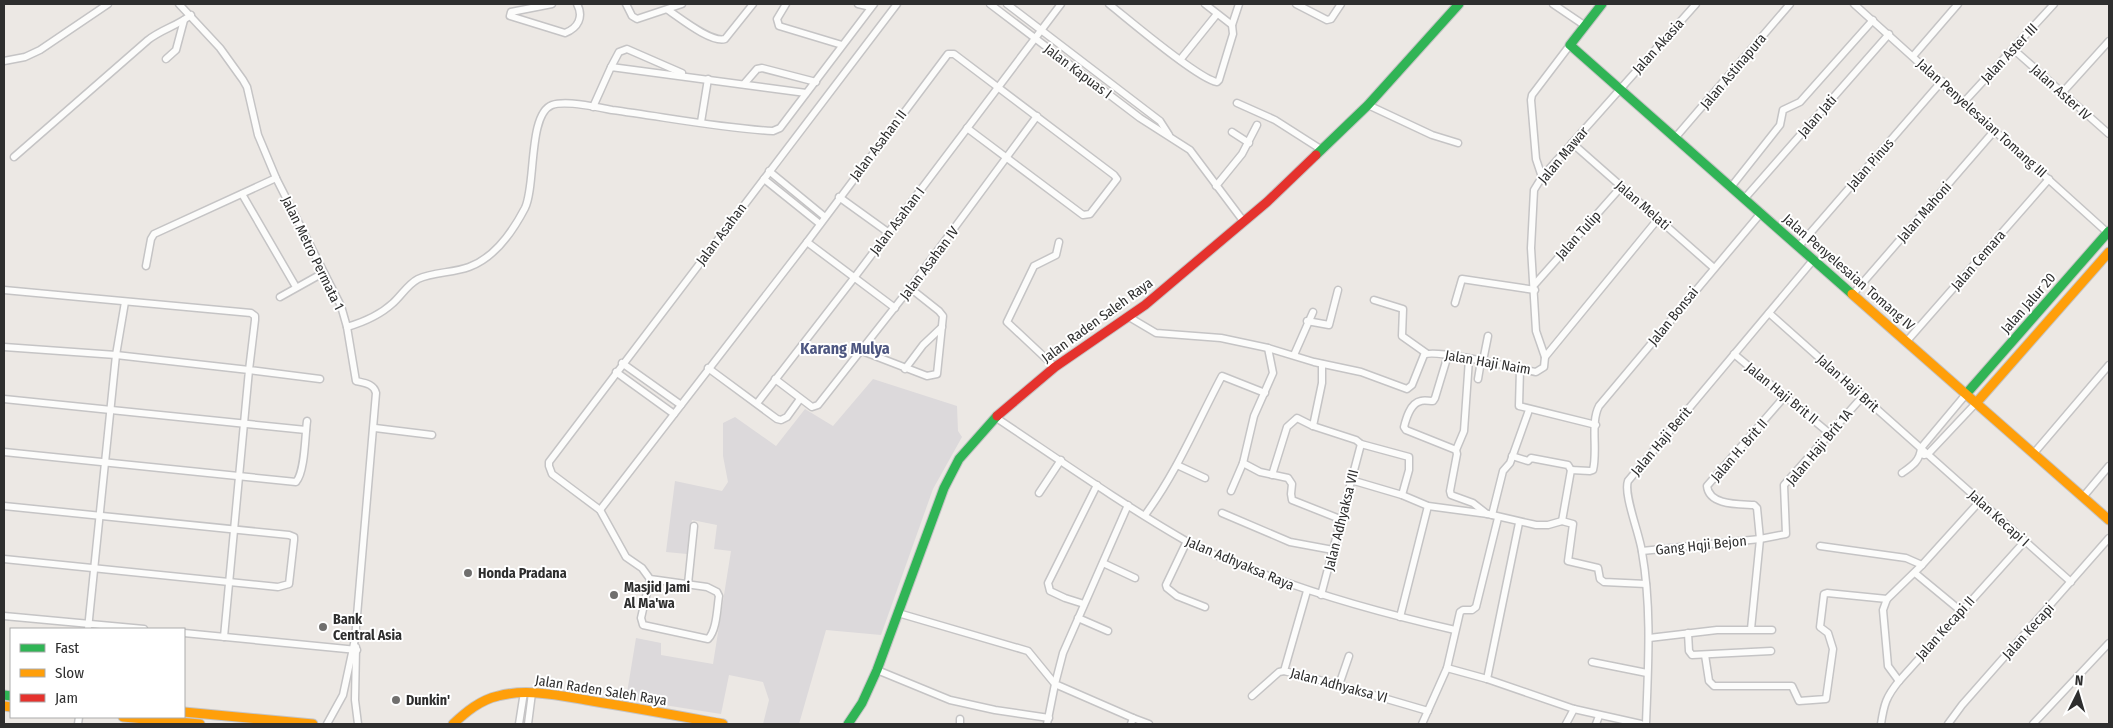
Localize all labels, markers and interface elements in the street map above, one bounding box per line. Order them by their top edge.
street label: Jalan Akasia [1629,15,1688,77]
street label: Jalan Aster III [1977,20,2041,87]
street label: Jalan Astinapura [1697,30,1770,113]
street label: Jalan Kapuas I [1041,40,1115,102]
street label: Jalan Penyelesaian Tomang III [1913,55,2050,181]
street label: Jalan Aster IV [2027,61,2095,124]
street label: Jalan Jati [1794,92,1840,141]
street label: Jalan Asahan II [846,107,910,184]
street label: Jalan Mawar [1535,123,1592,187]
street label: Jalan Pinus [1843,135,1898,194]
street label: Jalan Melati [1612,177,1674,234]
street label: Jalan Mahoni [1894,179,1955,246]
street label: Jalan Asahan I [866,184,928,259]
street label: Jalan Metro Permata 1 [278,193,348,313]
street label: Jalan Asahan [693,200,750,269]
street label: Jalan Tulip [1552,207,1605,263]
street label: Jalan Penyelesaian Tomang IV [1779,211,1919,335]
street label: Jalan Asahan IV [896,223,963,303]
street label: Jalan Cemara [1948,227,2009,294]
street label: Jalan Jalur 20 [1997,269,2059,337]
street label: Jalan Raden Saleh Raya [1038,274,1156,366]
street label: Jalan Bonsai [1645,284,1702,349]
district label: Karang Mulya [800,339,890,358]
street label: Jalan Haji Naim [1444,347,1532,378]
street label: Jalan Haji Brit [1813,351,1883,416]
street label: Jalan Haji Brit II [1742,359,1821,428]
street label: Jalan Haji Berit [1628,403,1695,479]
street label: Jalan Haji Brit 1A [1783,405,1857,489]
street label: Jalan H. Brit II [1707,415,1771,485]
street label: Jalan Adhyaksa VII [1321,468,1362,572]
street label: Jalan Kecapi I [1965,486,2033,550]
street label: Gang Hqji Bejon [1655,532,1747,559]
street label: Jalan Adhyaksa Raya [1183,533,1297,594]
place label: Honda Pradana [478,565,567,582]
marker: Honda Pradana [462,567,474,579]
place label: Masjid Jami Al Ma'wa [623,579,691,612]
marker: Masjid Jami Al Ma'wa [608,589,620,601]
street label: Jalan Kecapi II [1912,593,1979,664]
street label: Jalan Kecapi [1999,600,2058,663]
place label: Bank Central Asia [333,611,402,644]
marker: Bank Central Asia [317,621,329,633]
legend [10,628,185,718]
text: Fast [55,639,79,657]
text: Slow [55,664,84,682]
street label: Jalan Adhyaksa VI [1288,664,1389,707]
north arrow [2053,668,2103,718]
street label: Jalan Raden Saleh Raya [534,672,668,709]
text: N [2074,672,2084,689]
text: Jam [55,689,78,707]
place label: Dunkin' [406,692,450,709]
marker: Dunkin' [390,694,402,706]

